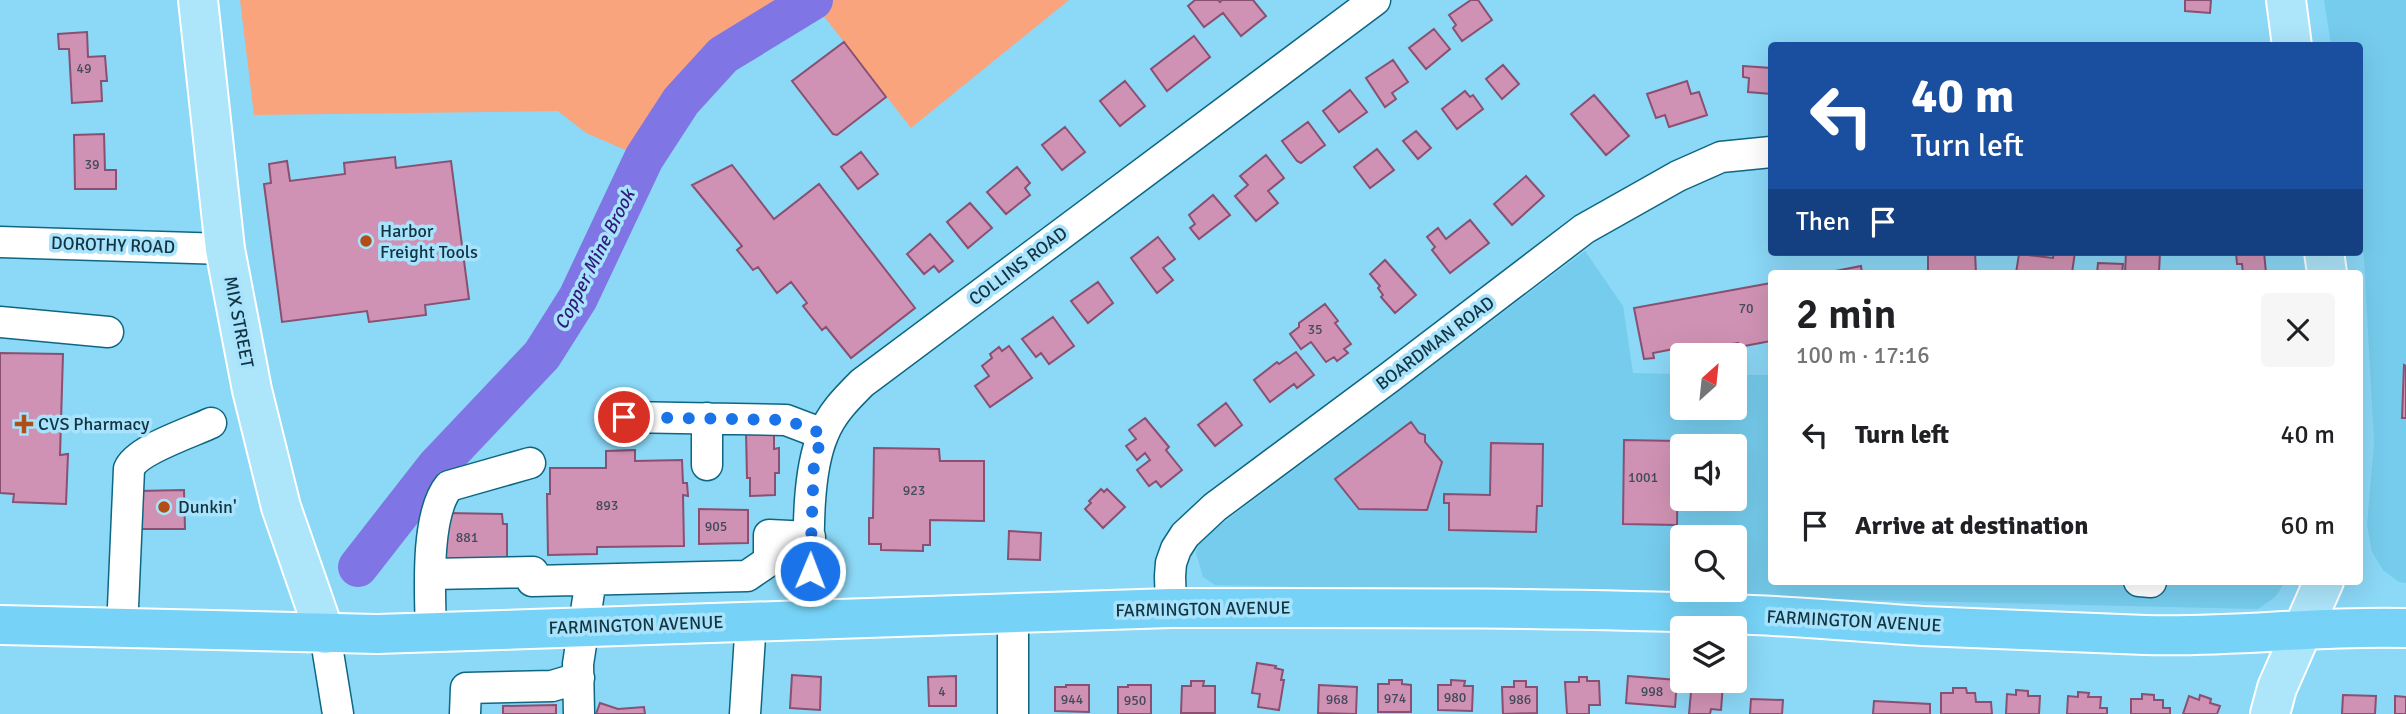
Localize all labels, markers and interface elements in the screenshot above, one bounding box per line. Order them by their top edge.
house number: 49 [76,60,92,77]
text: 40 m [1911,66,2014,126]
icon: left [1796,70,1887,161]
text: Turn left [1911,126,2024,165]
house number: 39 [84,156,100,173]
water label: Copper Mine Brook [549,184,641,333]
icon: arrive [1864,203,1902,241]
text: Then [1796,206,1850,238]
place label: Harbor Freight Tools [380,220,478,263]
street label: COLLINS ROAD [965,222,1071,310]
street label: DOROTHY ROAD [51,232,175,258]
marker: Harbor Freight Tools [358,233,374,249]
street label: MIX STREET [219,274,259,370]
text: 2 min [1796,289,1897,340]
street label: BOARDMAN ROAD [1372,291,1498,395]
button: close [2261,293,2335,367]
house number: 70 [1738,300,1754,317]
house number: 35 [1307,321,1323,338]
text: 100 m · 17:16 [1796,341,1930,370]
north arrow [1670,343,1746,420]
map controls [1670,343,1747,693]
pin [594,387,654,447]
icon: arrive [605,398,643,436]
place label: CVS Pharmacy [38,413,150,435]
marker: CVS Pharmacy [16,416,32,432]
icon: left [1796,416,1834,454]
text: Turn left [1855,419,1949,451]
text: 40 m [2280,419,2335,451]
button: sound [1670,434,1747,511]
house number: 1001 [1628,469,1658,486]
house number: 923 [903,482,925,499]
place label: Dunkin' [178,496,237,518]
house number: 893 [596,497,618,514]
marker: Dunkin' [156,499,172,515]
icon: arrive [1796,507,1834,545]
text: Arrive at destination [1855,510,2088,542]
text: 60 m [2280,510,2335,542]
house number: 905 [705,518,727,535]
button: search [1670,525,1747,602]
house number: 881 [456,529,478,546]
position arrow [773,534,847,608]
street label: FARMINGTON AVENUE [1115,596,1291,622]
street label: FARMINGTON AVENUE [1766,605,1942,637]
street label: FARMINGTON AVENUE [548,611,724,639]
button: layers [1670,616,1747,693]
house number: 4 [938,683,946,700]
house number: 998 [1641,683,1663,700]
house number: 980 [1444,689,1466,706]
house number: 974 [1384,690,1407,707]
house number: 944 [1061,691,1084,708]
house number: 968 [1326,691,1348,708]
house number: 986 [1509,691,1531,708]
house number: 950 [1124,692,1146,709]

